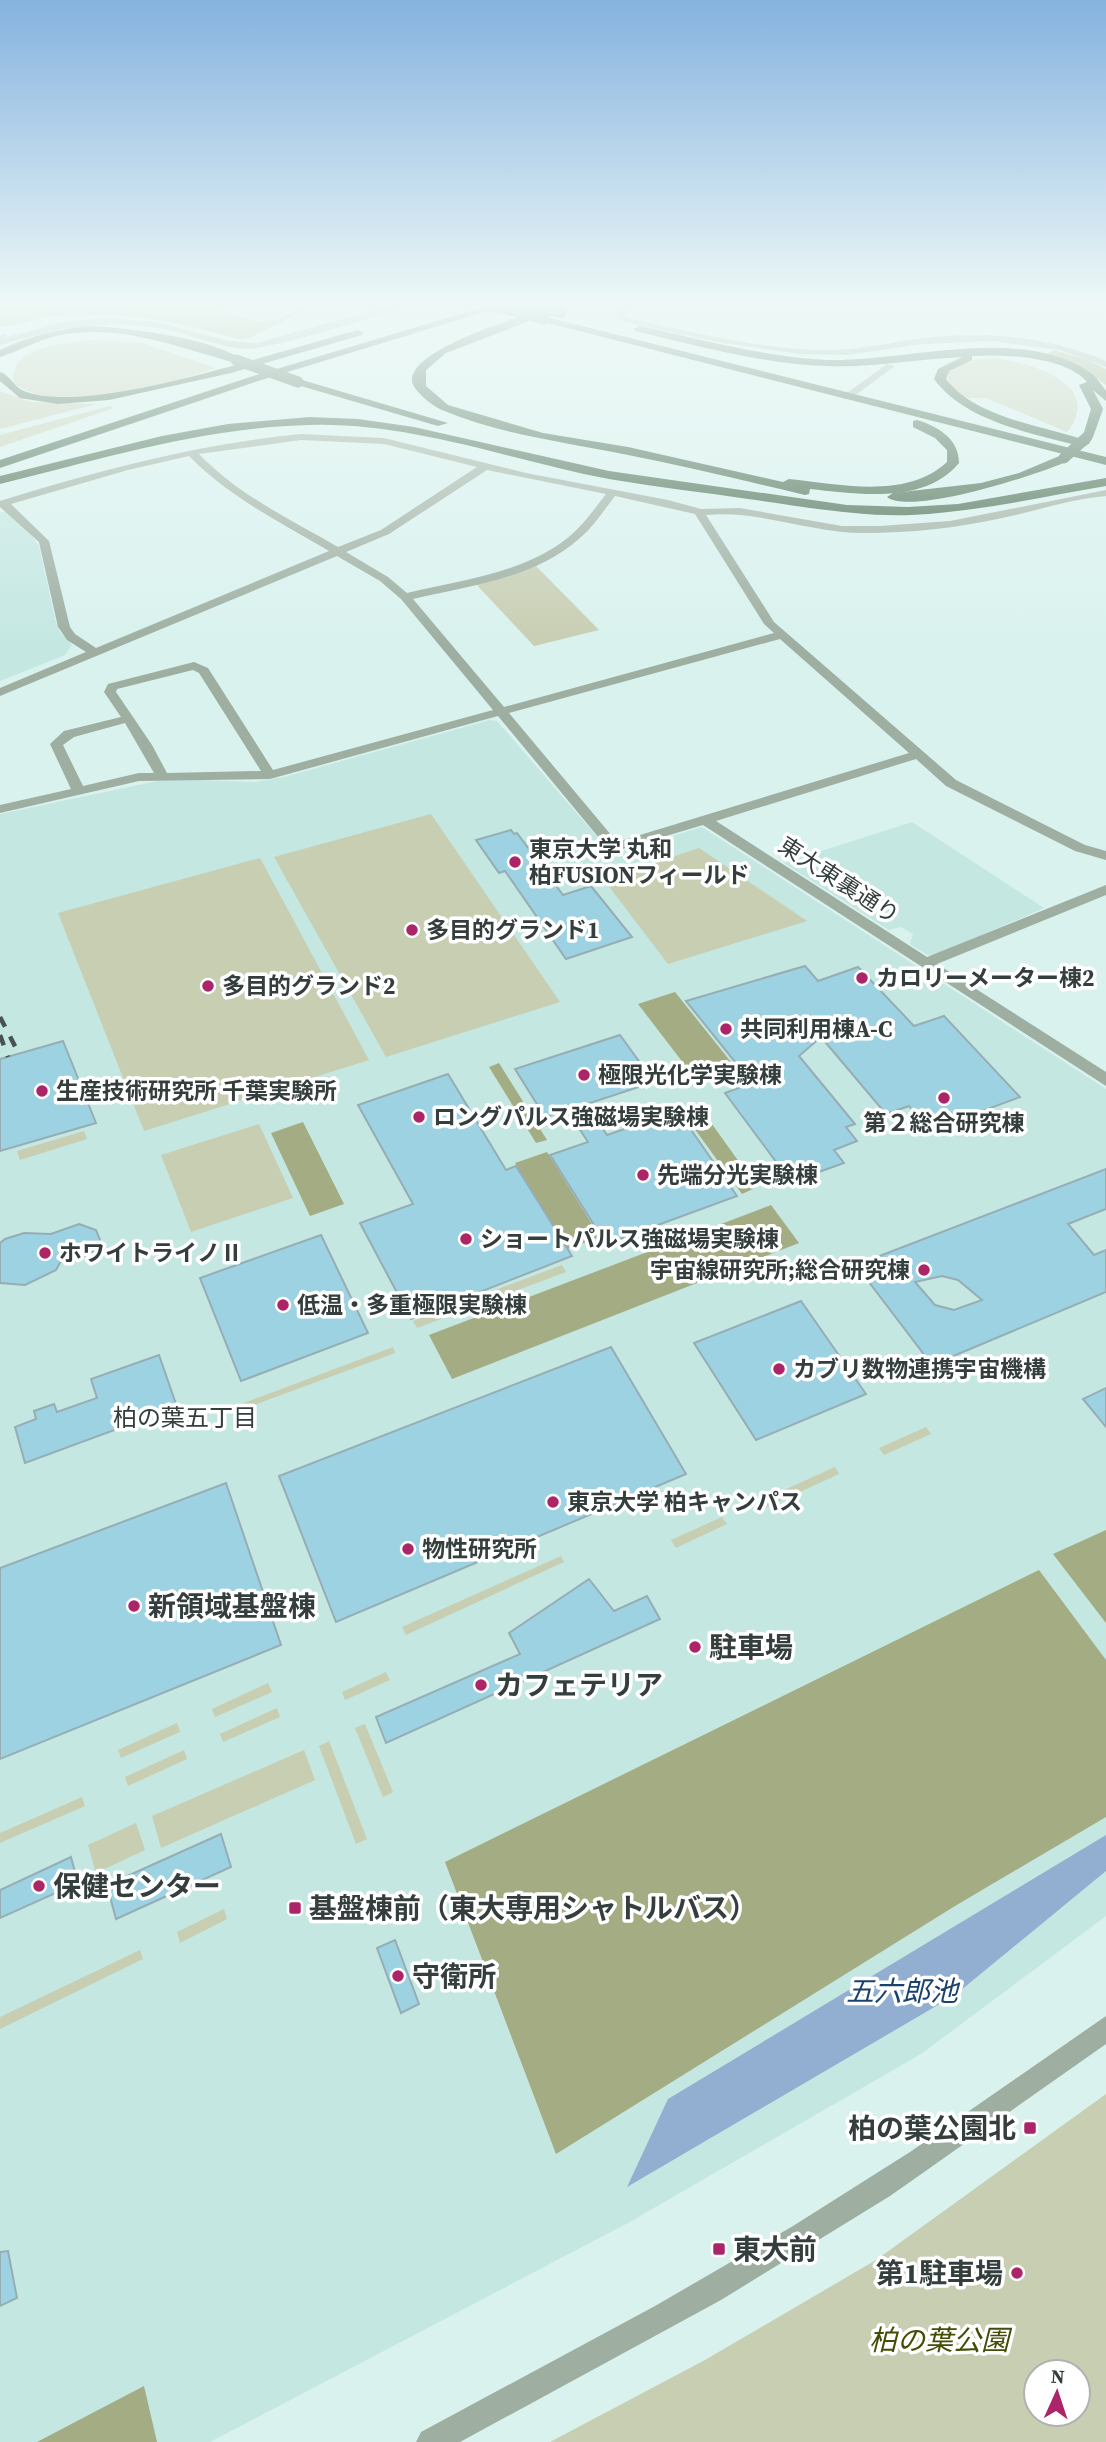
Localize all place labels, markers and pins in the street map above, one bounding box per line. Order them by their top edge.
place label: 東京大学 丸和 柏FUSIONフィールド [529,833,749,891]
marker: 東京大学 丸和 柏FUSIONフィールド [507,854,523,870]
place label: 多目的グランド1 [426,914,599,946]
marker: 多目的グランド1 [404,922,420,938]
place label: カロリーメーター棟2 [876,962,1095,994]
place label: 多目的グランド2 [222,970,395,1002]
marker: カロリーメーター棟2 [854,970,870,986]
marker: 多目的グランド2 [200,978,216,994]
place label: 共同利用棟A-C [740,1013,892,1045]
marker: 共同利用棟A-C [718,1021,734,1037]
place label: 極限光化学実験棟 [598,1059,782,1091]
marker: 極限光化学実験棟 [576,1067,592,1083]
place label: 生産技術研究所 千葉実験所 [56,1075,337,1107]
marker: 生産技術研究所 千葉実験所 [34,1083,50,1099]
marker: 第２総合研究棟 [936,1090,952,1106]
place label: ロングパルス強磁場実験棟 [433,1101,709,1133]
place label: 第２総合研究棟 [864,1107,1025,1139]
marker: ロングパルス強磁場実験棟 [411,1109,427,1125]
place label: 先端分光実験棟 [657,1159,818,1191]
marker: 先端分光実験棟 [635,1167,651,1183]
place label: ショートパルス強磁場実験棟 [480,1223,779,1255]
marker: ショートパルス強磁場実験棟 [458,1231,474,1247]
place label: ホワイトライノⅡ [59,1237,243,1269]
marker: ホワイトライノⅡ [37,1245,53,1261]
place label: 宇宙線研究所;総合研究棟 [650,1254,910,1286]
marker: 宇宙線研究所;総合研究棟 [916,1262,932,1278]
place label: 低温・多重極限実験棟 [297,1289,527,1321]
marker: 低温・多重極限実験棟 [275,1297,291,1313]
place label: カブリ数物連携宇宙機構 [793,1353,1046,1385]
marker: カブリ数物連携宇宙機構 [771,1361,787,1377]
place label: 東京大学 柏キャンパス [567,1486,802,1518]
marker: 東京大学 柏キャンパス [545,1494,561,1510]
place label: 物性研究所 [422,1533,537,1565]
marker: 物性研究所 [400,1541,416,1557]
place label: 新領域基盤棟 [148,1587,316,1625]
marker: 新領域基盤棟 [126,1598,142,1614]
place label: 駐車場 [709,1628,793,1666]
marker: 駐車場 [687,1639,703,1655]
place label: カフェテリア [495,1666,663,1704]
marker: カフェテリア [473,1677,489,1693]
place label: 保健センター [53,1867,221,1905]
marker: 保健センター [31,1878,47,1894]
place label: 基盤棟前（東大専用シャトルバス） [309,1889,757,1927]
marker: 基盤棟前（東大専用シャトルバス） [287,1900,303,1916]
place label: 守衛所 [412,1957,496,1995]
marker: 守衛所 [390,1968,406,1984]
place label: 柏の葉公園北 [848,2109,1016,2147]
marker: 柏の葉公園北 [1022,2120,1038,2136]
place label: 東大前 [733,2230,817,2268]
marker: 東大前 [711,2241,727,2257]
place label: 第1駐車場 [876,2254,1003,2292]
marker: 第1駐車場 [1009,2265,1025,2281]

